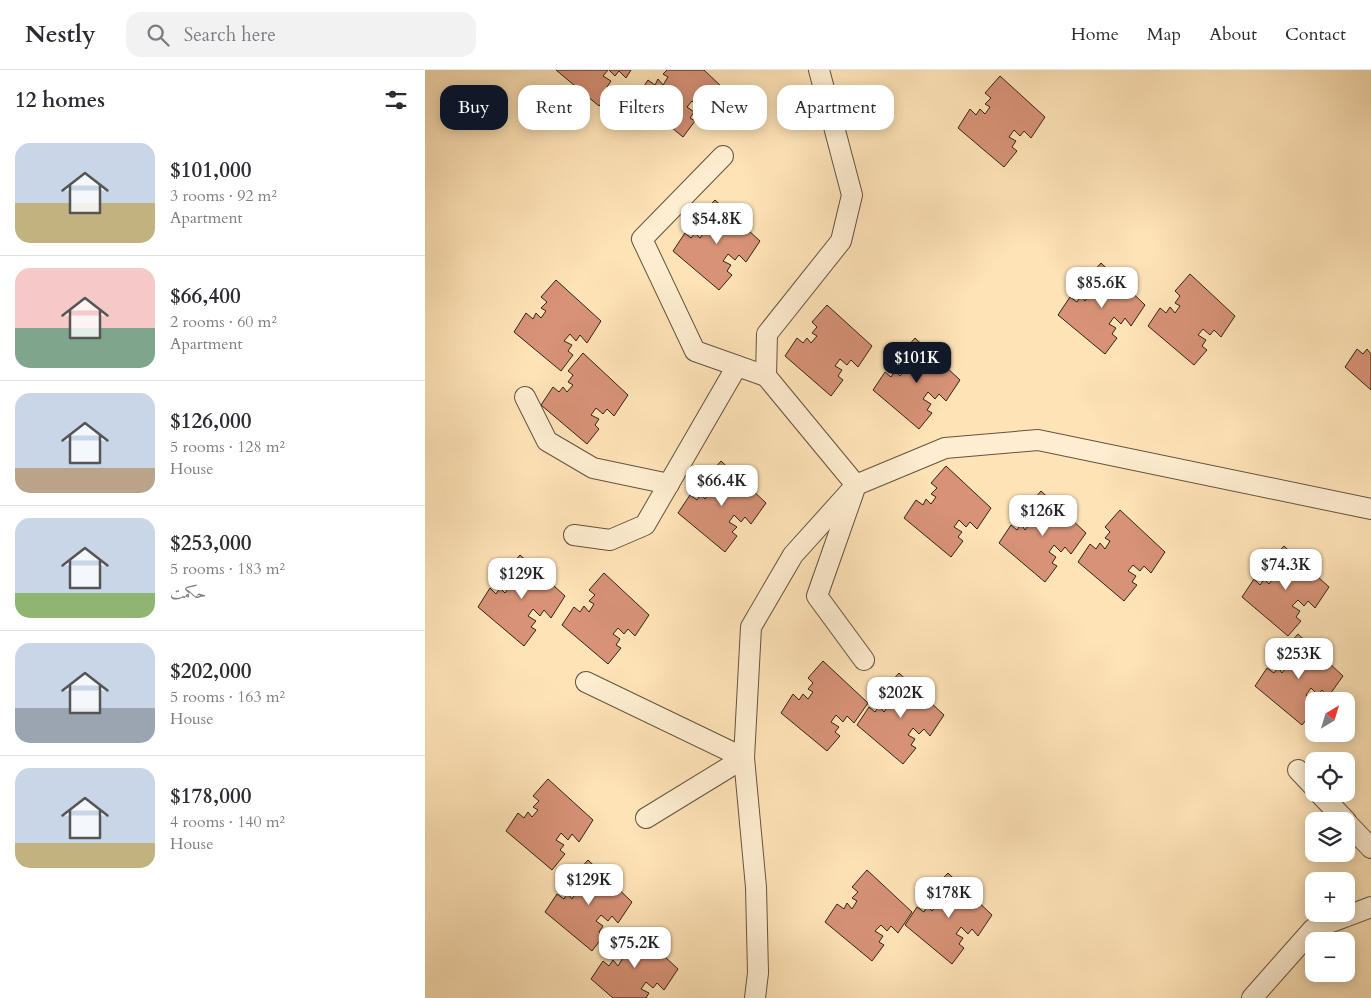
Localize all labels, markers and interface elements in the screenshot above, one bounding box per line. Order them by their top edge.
search box [126,12,476,57]
text: Nestly [25,18,96,51]
icon: search [144,21,172,49]
text: Search here [184,22,276,48]
text: Home [1071,22,1119,47]
text: Map [1147,22,1181,47]
text: About [1209,22,1257,47]
text: Contact [1285,22,1346,47]
chip: Buy [440,85,508,130]
chip: Rent [518,85,590,130]
chip: Filters [600,85,683,130]
chip: New [693,85,767,130]
chip: Apartment [777,85,894,130]
text: 12 homes [15,86,105,115]
icon: filters [382,86,410,114]
text: $101,000 [170,156,251,185]
icon: home [55,163,115,223]
text: 3 rooms · 92 m² [170,185,277,207]
pin: $54.8K [676,202,758,245]
text: Apartment [170,207,243,229]
text: $54.8K [692,208,742,230]
pin: $85.6K [1061,266,1143,309]
text: $85.6K [1077,272,1127,294]
text: $66,400 [170,282,241,311]
icon: home [55,288,115,348]
text: 2 rooms · 60 m² [170,311,277,333]
text: Apartment [170,333,243,355]
pin: $101K [882,342,952,384]
text: $101K [894,347,940,369]
text: $126,000 [170,407,251,436]
icon: home [55,413,115,473]
text: 5 rooms · 128 m² [170,436,285,458]
text: House [170,458,213,480]
pin: $66.4K [681,464,763,507]
text: $66.4K [697,470,747,492]
pin: $126K [1008,494,1078,537]
text: $126K [1020,500,1066,522]
text: $253,000 [170,529,251,558]
icon: home [55,538,115,598]
pin: $74.3K [1245,548,1327,591]
text: $74.3K [1261,554,1311,576]
text: 5 rooms · 183 m² [170,558,285,580]
pin: $129K [487,558,557,600]
text: $129K [499,563,545,585]
text: حکمت [170,582,206,604]
pin: $253K [1264,638,1334,680]
text: $253K [1276,643,1322,665]
text: $202,000 [170,657,251,686]
icon: home [55,663,115,723]
pin: $202K [866,676,936,719]
text: $202K [878,682,924,704]
text: 5 rooms · 163 m² [170,686,285,708]
north arrow [1305,692,1355,742]
map controls [1305,692,1355,982]
text: House [170,708,213,730]
button: locate [1305,752,1355,802]
text: $178,000 [170,782,251,811]
icon: home [55,788,115,848]
text: 4 rooms · 140 m² [170,811,285,833]
button: layers [1305,812,1355,862]
text: House [170,833,213,855]
pin: $129K [554,864,624,906]
text: $129K [566,869,612,891]
button: + [1305,872,1355,922]
pin: $178K [914,876,984,919]
text: $178K [926,882,972,904]
pin: $75.2K [594,926,676,969]
text: $75.2K [610,932,660,954]
button: − [1305,932,1355,982]

